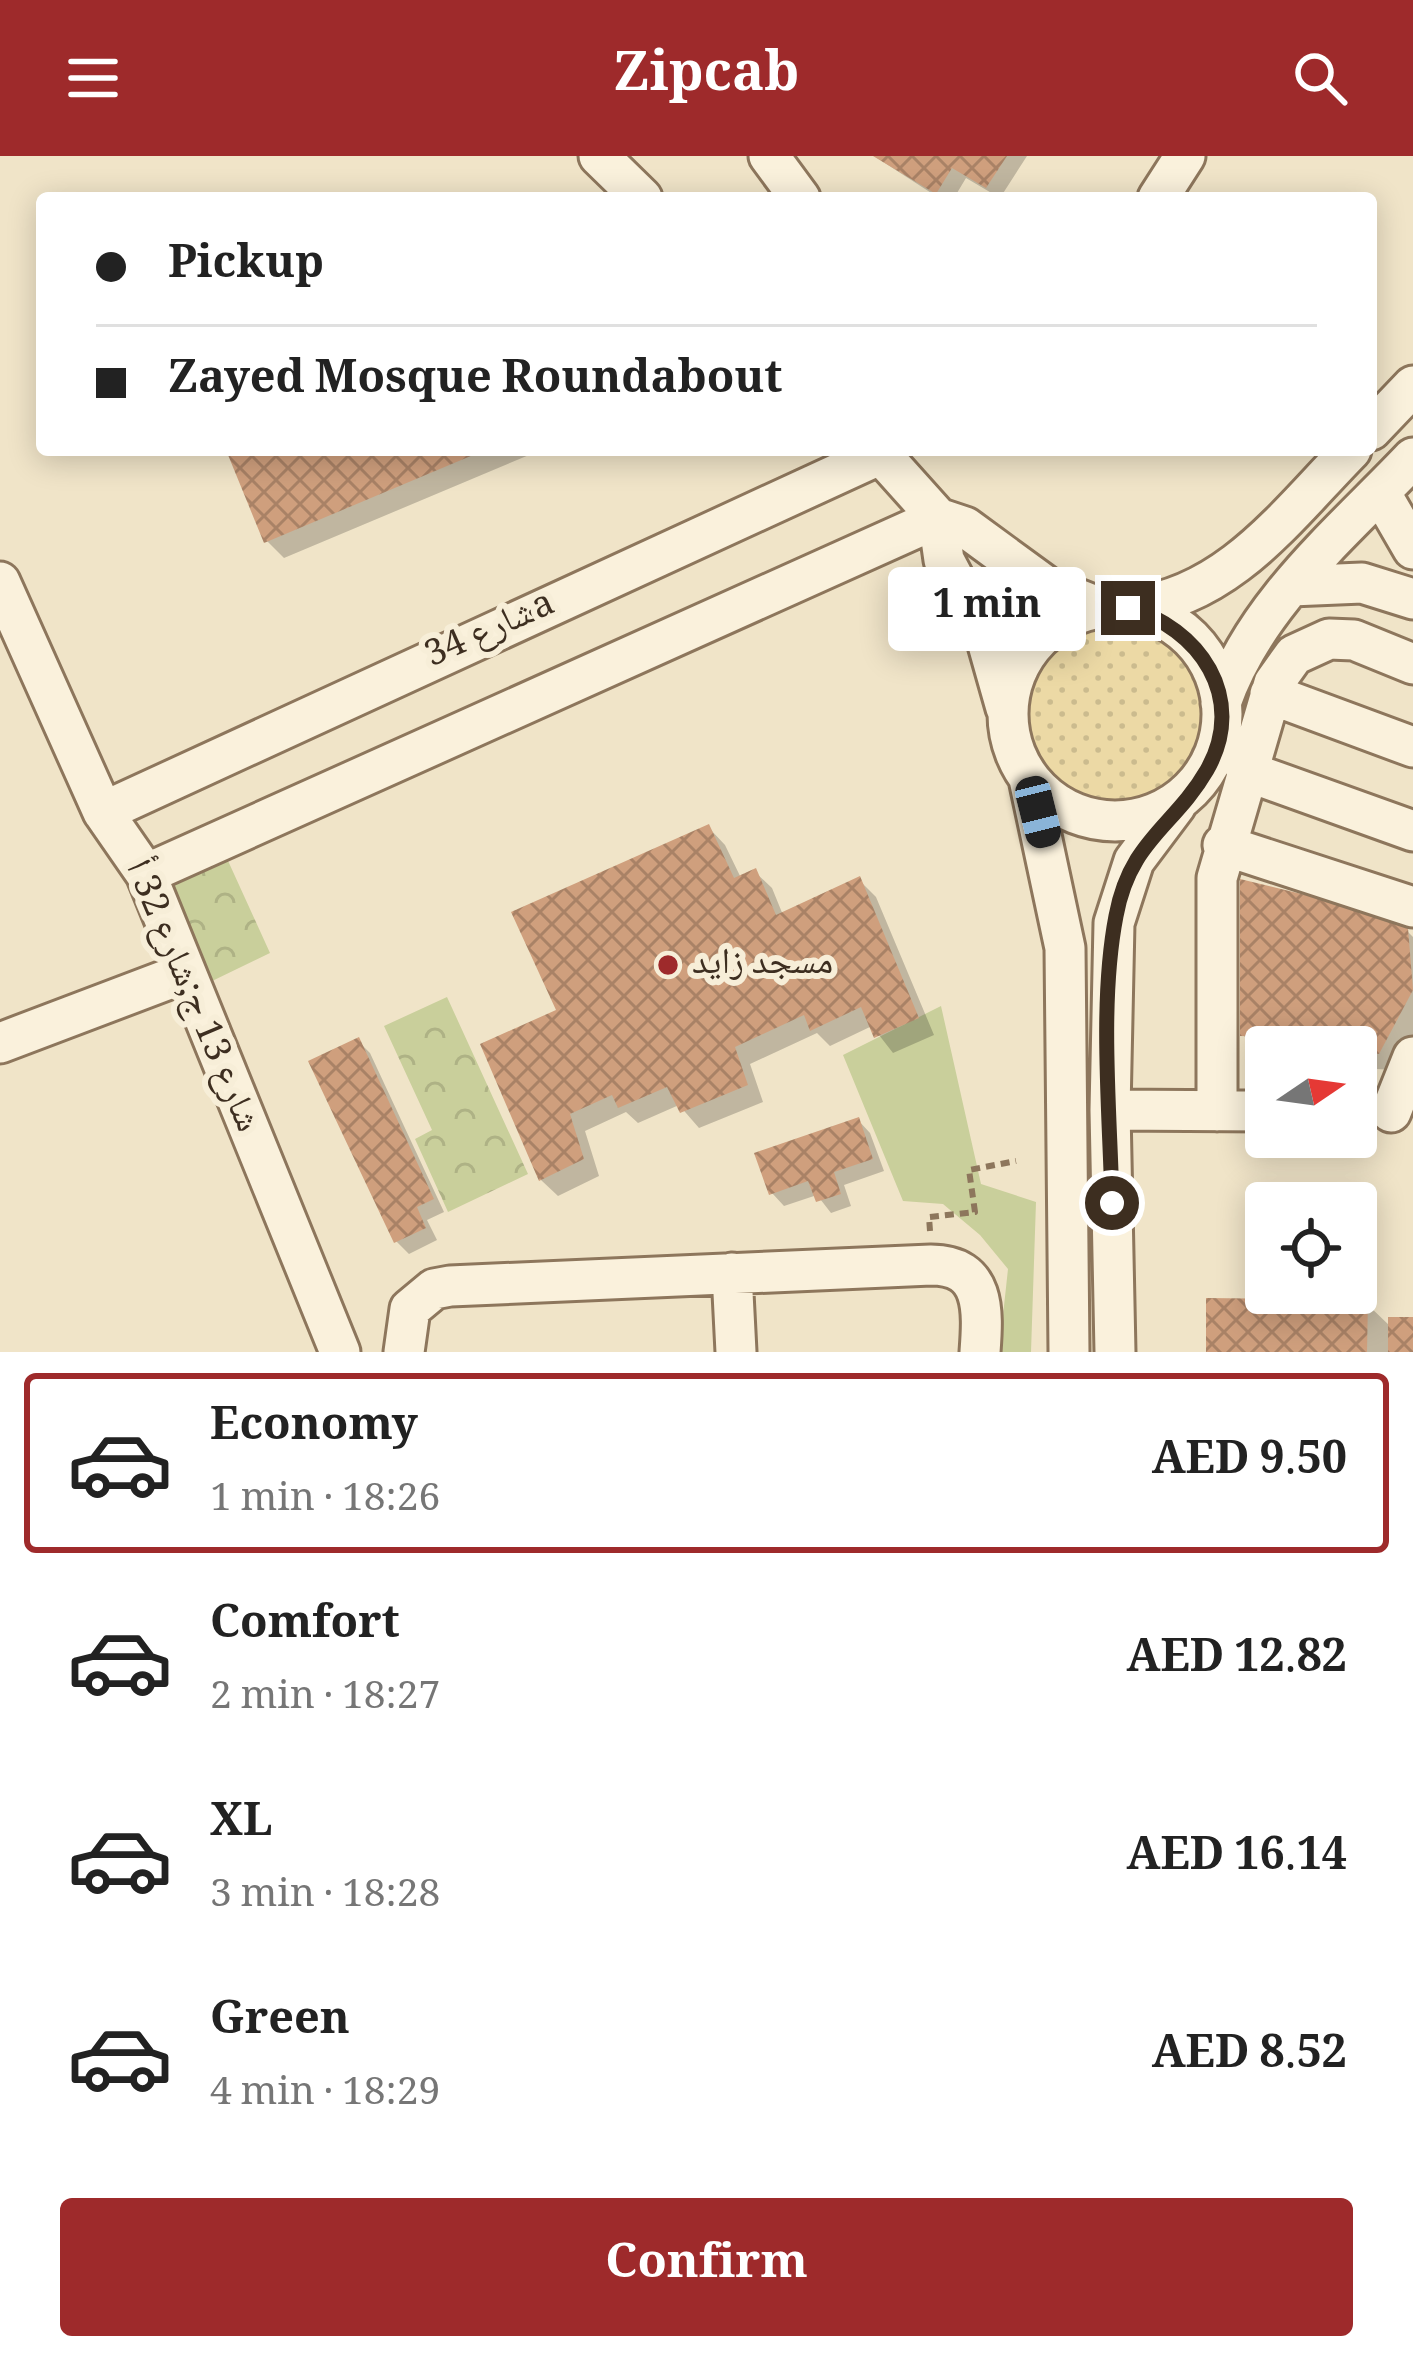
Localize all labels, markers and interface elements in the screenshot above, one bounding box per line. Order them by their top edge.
text: Zipcab [614,32,799,124]
icon: menu [60,45,126,111]
icon: search [1287,45,1353,111]
text: Pickup [168,229,324,306]
text: Zayed Mosque Roundabout [168,344,783,421]
callout: 1 min [888,566,1086,650]
text: 1 min [933,575,1041,642]
street label: شارع 34a [416,576,566,688]
route end [1101,581,1155,635]
car [1012,773,1064,851]
street label: شارع 13 ج;شارع 32 أ [105,851,275,1143]
place label: مسجد زايد [692,935,833,996]
marker: مسجد زايد [655,952,681,978]
north arrow [1245,1026,1377,1158]
map controls [1245,1026,1377,1314]
route start [1085,1176,1139,1230]
button: locate [1245,1182,1377,1314]
text: Economy [210,1391,418,1468]
icon: car [66,1409,174,1517]
text: AED 9.50 [1152,1425,1347,1502]
text: 1 min · 18:26 [210,1468,440,1535]
text: Comfort [210,1589,400,1666]
icon: car [66,1607,174,1715]
text: AED 12.82 [1127,1623,1347,1700]
text: 2 min · 18:27 [210,1666,440,1733]
text: XL [210,1787,272,1864]
icon: car [66,1805,174,1913]
text: AED 16.14 [1127,1821,1347,1898]
text: 3 min · 18:28 [210,1864,440,1931]
text: Green [210,1985,350,2062]
icon: car [66,2003,174,2111]
text: AED 8.52 [1152,2019,1347,2096]
text: 4 min · 18:29 [210,2062,440,2129]
button: Confirm [60,2198,1353,2336]

